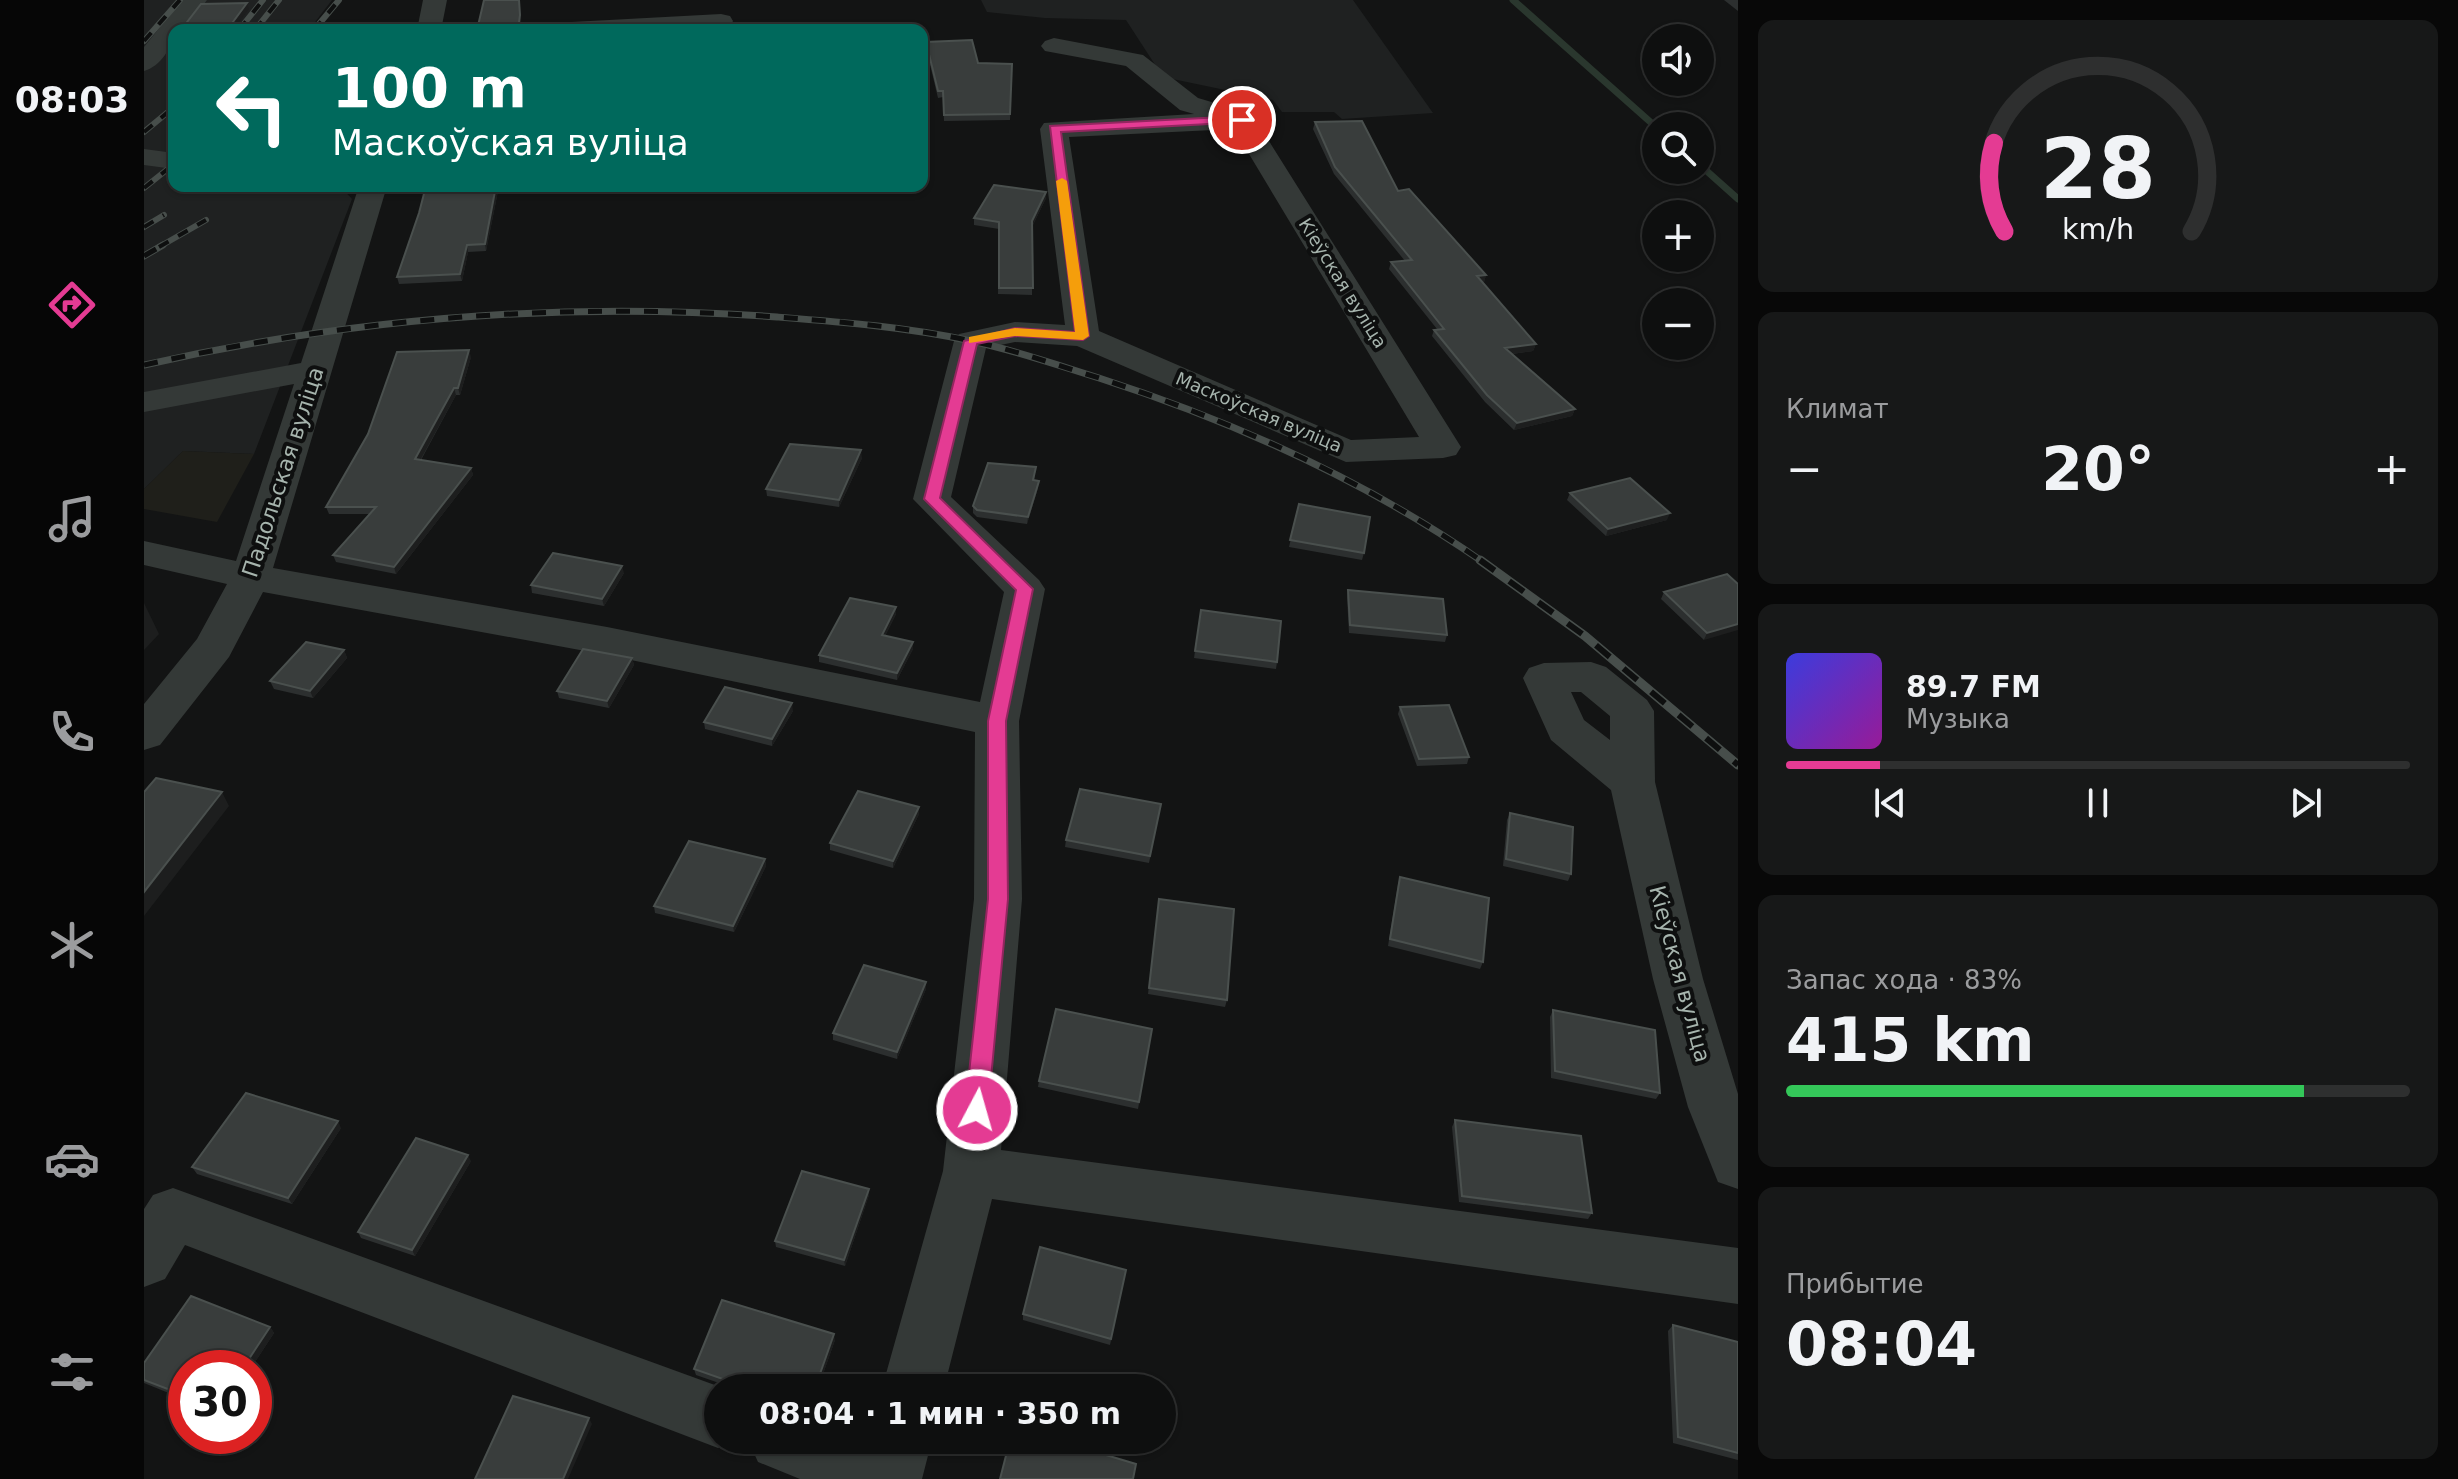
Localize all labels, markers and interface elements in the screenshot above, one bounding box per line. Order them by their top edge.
map controls [1642,24,1714,360]
button: sound [1642,24,1714,96]
text: 100 m [332,55,527,120]
icon: left [200,56,304,160]
text: 08:03 [15,79,129,120]
pin [1208,86,1276,154]
icon: arrive [1220,98,1264,142]
button: search [1642,112,1714,184]
text: 28 [2040,120,2156,217]
text: Маскоўская вуліца [332,122,689,163]
button: + [1642,200,1714,272]
text: km/h [2062,212,2134,246]
street label: Кіеўская вуліца [1295,214,1391,352]
icon: directions [44,277,100,333]
button: − [1642,288,1714,360]
street label: Падольская вуліца [237,364,329,580]
street label: Маскоўская вуліца [1173,367,1345,457]
text: Климат [1786,394,1889,424]
text: 20° [2041,434,2155,504]
text: − [1786,443,1823,494]
text: + [2373,443,2410,494]
icon: music [44,491,100,547]
text: 89.7 FM [1906,669,2041,704]
icon: phone [44,704,100,760]
text: Музыка [1906,704,2010,734]
icon: previous [1868,781,1912,825]
icon: pause [2076,781,2120,825]
icon: next [2284,781,2328,825]
street label: Кіеўская вуліца [1644,883,1716,1065]
icon: climate [44,917,100,973]
text: Запас хода · 83% [1786,965,2022,995]
text: 415 km [1786,1005,2035,1075]
position arrow [935,1068,1019,1152]
icon: car [44,1131,100,1187]
text: Прибытие [1786,1269,1924,1299]
text: 08:04 [1786,1309,1977,1379]
icon: filters [44,1344,100,1400]
speed limit sign: 30 [168,1350,272,1454]
text: 08:04 · 1 мин · 350 m [759,1396,1121,1431]

